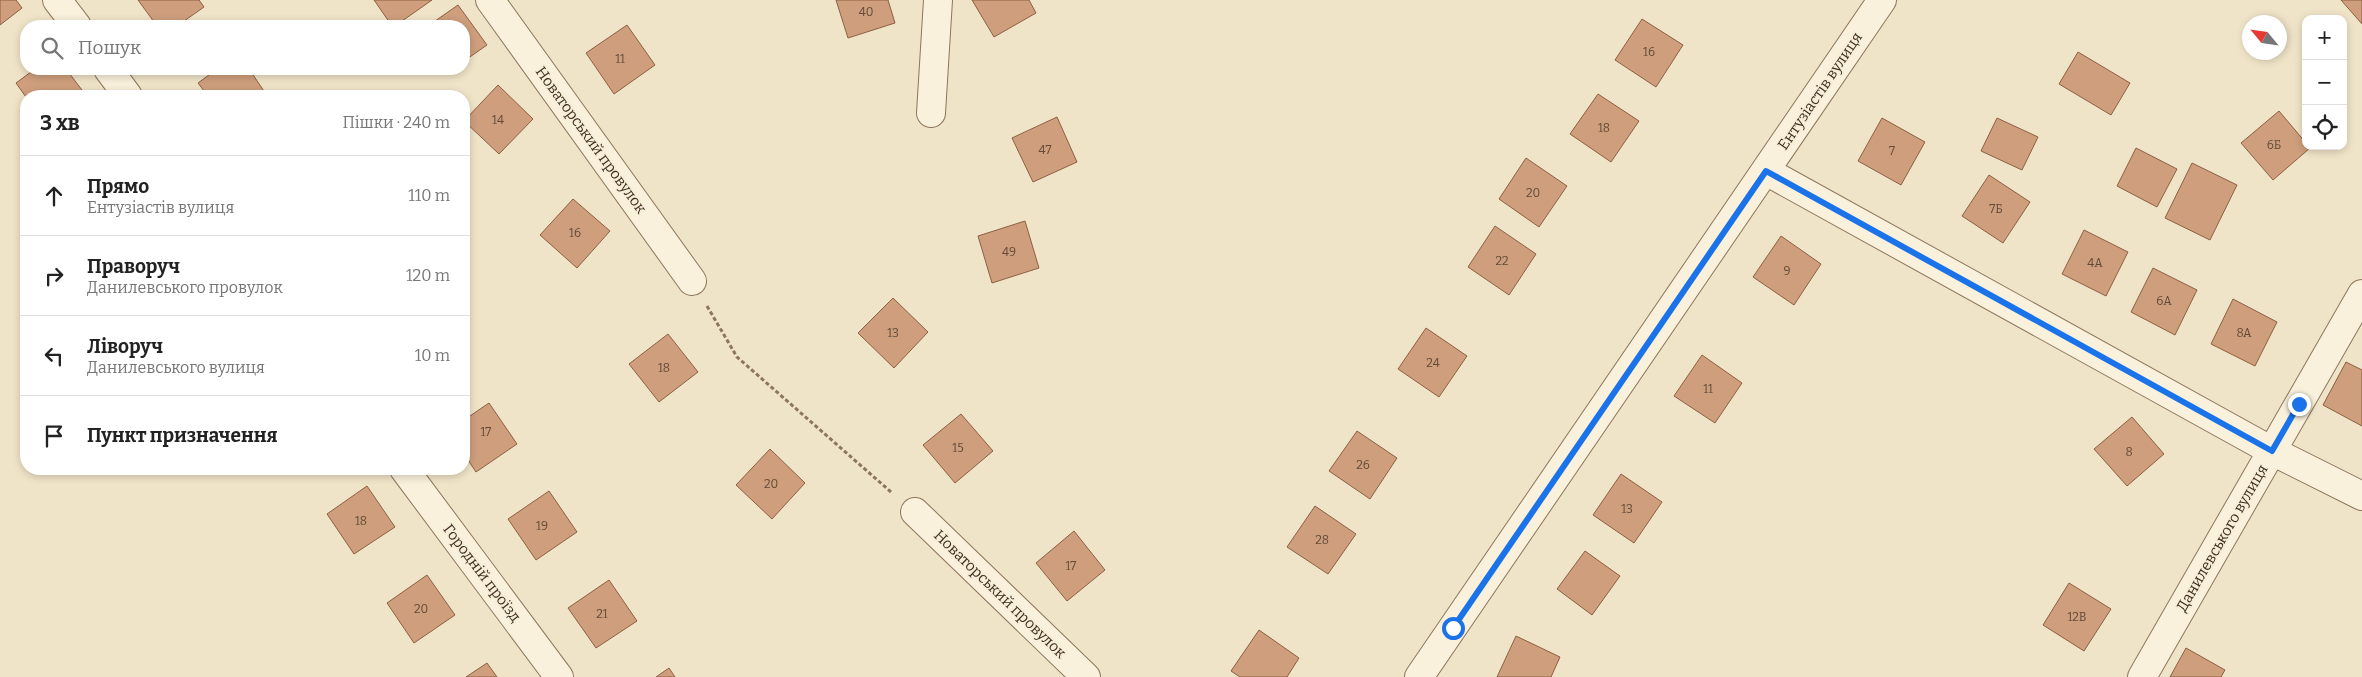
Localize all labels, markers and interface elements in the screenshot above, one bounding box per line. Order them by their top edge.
house number: 40 [859,5,873,19]
north arrow [2242,15,2287,60]
map controls [2302,15,2347,150]
button: + [2302,15,2347,60]
search box [20,20,470,75]
street label: Ентузіастів вулиця [1774,29,1866,153]
icon: search [38,34,66,62]
text: Пошук [78,36,141,59]
house number: 16 [1643,45,1655,59]
house number: 11 [615,52,625,66]
button: − [2302,60,2347,105]
street label: Новаторський провулок [532,63,650,217]
button: locate [2302,105,2347,150]
text: 3 хв [40,110,80,136]
text: Пішки · 240 m [342,113,450,132]
house number: 14 [492,113,504,127]
house number: 18 [1598,121,1610,135]
house number: 6Б [2267,138,2281,152]
house number: 47 [1039,143,1051,157]
house number: 7 [1889,144,1895,158]
text: Прямо [87,175,149,198]
icon: ahead [40,182,68,210]
text: 110 m [408,186,450,205]
house number: 20 [1526,186,1540,200]
text: Ентузіастів вулиця [87,198,234,217]
house number: 7Б [1989,202,2003,216]
house number: 16 [569,226,581,240]
house number: 49 [1002,245,1016,259]
house number: 22 [1495,254,1509,268]
text: Праворуч [87,255,180,278]
house number: 4А [2087,256,2103,270]
icon: right [40,262,68,290]
house number: 9 [1783,264,1791,278]
text: 120 m [406,266,450,285]
text: Данилевського провулок [87,278,283,297]
house number: 6А [2156,294,2172,308]
house number: 13 [887,326,899,340]
house number: 8А [2236,326,2252,340]
text: Ліворуч [87,335,163,358]
icon: left [40,342,68,370]
text: 10 m [415,346,450,365]
house number: 24 [1426,356,1440,370]
text: Данилевського вулиця [87,358,265,377]
house number: 18 [658,361,670,375]
house number: 11 [1703,382,1713,396]
route end [2288,393,2311,416]
icon: arrive [40,422,68,450]
text: Пункт призначення [87,424,278,447]
house number: 17 [481,425,491,439]
house number: 15 [952,441,964,455]
house number: 8 [2125,445,2133,459]
house number: 26 [1356,458,1370,472]
street label: Данилевського вулиця [2172,461,2272,615]
house number: 20 [764,477,778,491]
house number: 13 [1621,502,1633,516]
house number: 18 [355,514,367,528]
house number: 19 [536,519,548,533]
street label: Городній проїзд [439,521,525,625]
street label: Новаторський провулок [930,526,1070,662]
house number: 28 [1315,533,1329,547]
house number: 17 [1066,559,1076,573]
house number: 20 [414,602,428,616]
house number: 21 [596,607,608,621]
house number: 12В [2067,610,2087,624]
route start [1442,617,1465,640]

